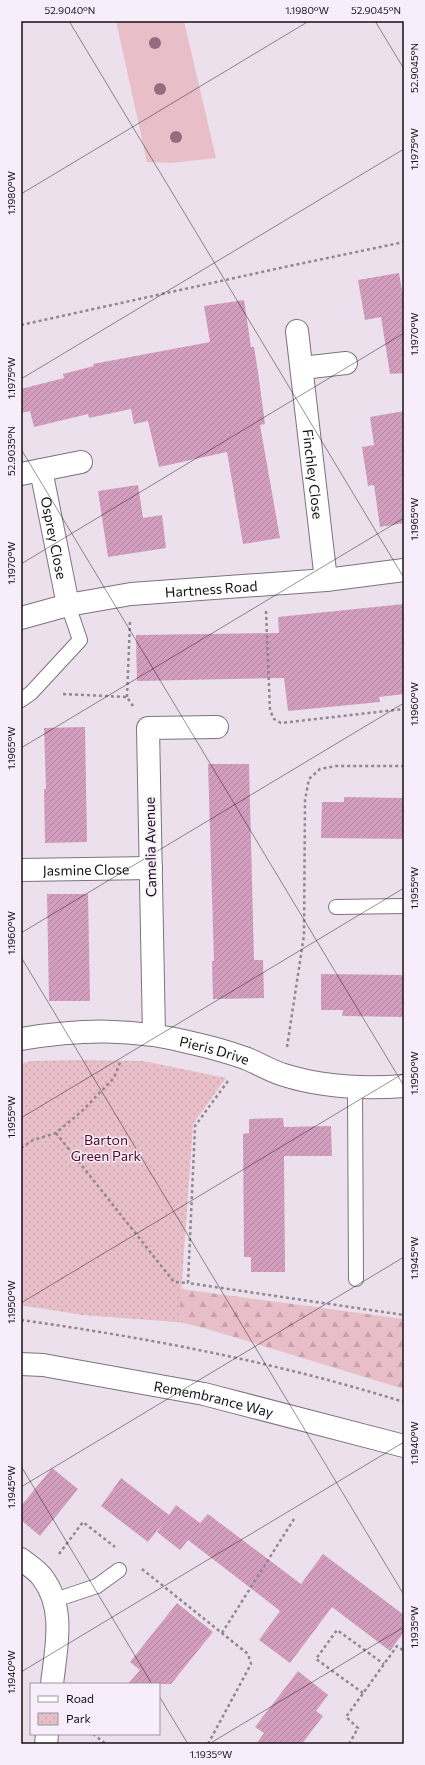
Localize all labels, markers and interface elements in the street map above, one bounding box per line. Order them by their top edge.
text: 52.9040°N [45,4,95,16]
text: 1.1980°W [285,4,329,16]
text: 52.9045°N [351,4,401,16]
text: 52.9045°N [408,43,420,93]
text: 1.1975°W [408,128,420,170]
text: 1.1980°W [5,171,17,215]
text: 1.1970°W [408,313,420,355]
text: 1.1975°W [5,357,17,399]
text: 52.9035°N [5,426,17,476]
street label: Finchley Close [300,428,327,520]
street label: Osprey Close [38,495,71,580]
text: 1.1965°W [408,498,420,540]
text: 1.1970°W [5,542,17,584]
street label: Hartness Road [164,576,258,600]
text: 1.1960°W [408,682,420,726]
text: 1.1965°W [5,727,17,769]
street label: Camelia Avenue [141,797,159,897]
street label: Jasmine Close [42,860,130,878]
text: 1.1955°W [408,867,420,909]
text: 1.1960°W [5,911,17,955]
street label: Pieris Drive [178,1032,252,1068]
text: 1.1950°W [408,1051,420,1095]
text: 1.1955°W [5,1096,17,1138]
park label: Barton Green Park [71,1131,142,1164]
text: 1.1945°W [408,1237,420,1279]
text: 1.1950°W [5,1280,17,1324]
street label: Remembrance Way [153,1377,275,1420]
text: 1.1940°W [408,1421,420,1465]
text: 1.1945°W [5,1466,17,1508]
text: 1.1935°W [408,1606,420,1648]
text: 1.1940°W [5,1650,17,1694]
legend [30,1683,160,1735]
text: Road [66,1691,94,1705]
text: Park [66,1711,92,1725]
text: 1.1935°W [190,1748,232,1760]

